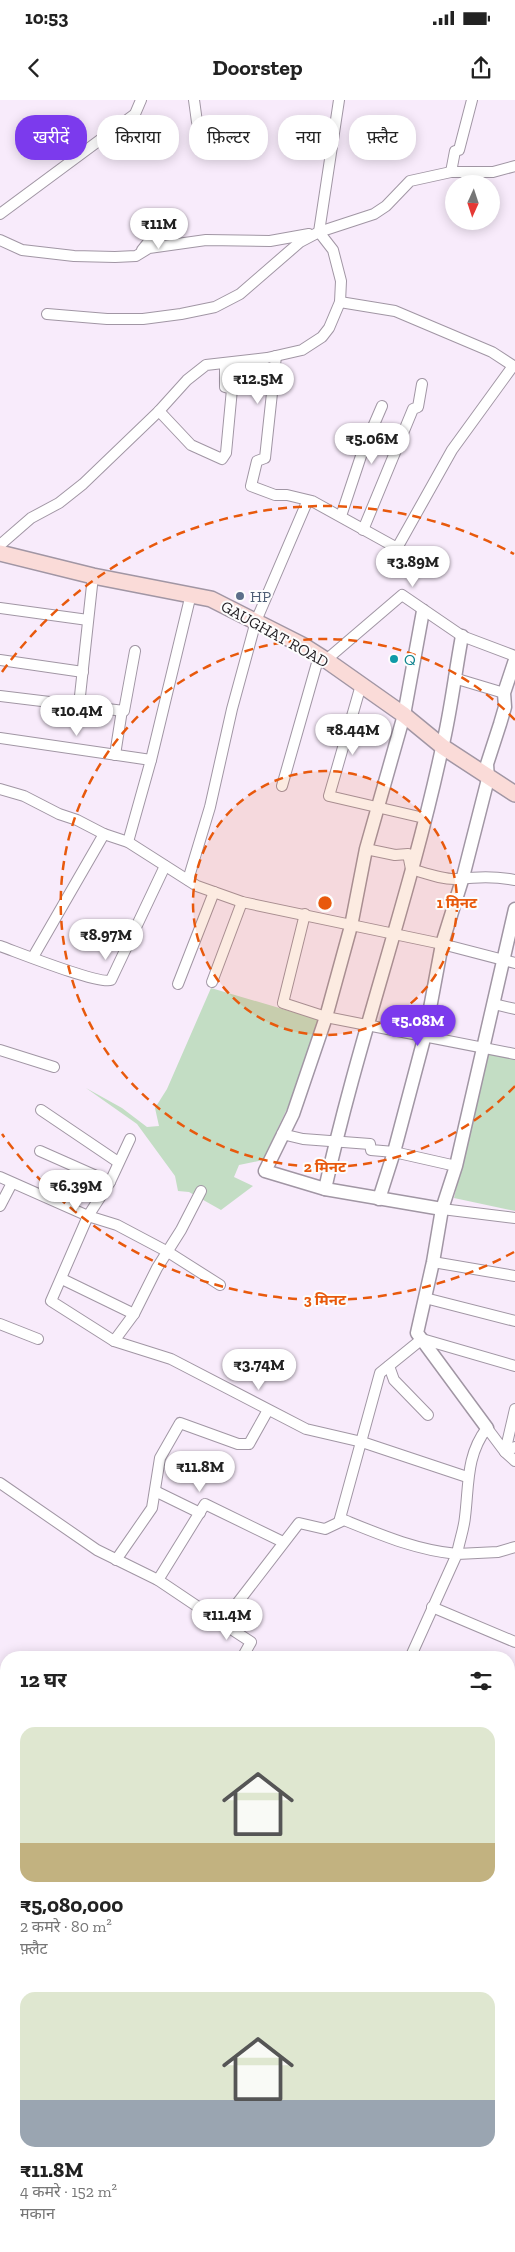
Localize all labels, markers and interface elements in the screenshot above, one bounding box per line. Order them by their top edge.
text: 10:53 [25,6,68,29]
icon: back [20,54,48,82]
text: Doorstep [212,54,303,81]
icon: share [467,54,495,82]
chip: खरीदें [15,115,87,160]
chip: किराया [97,115,179,160]
chip: फ़िल्टर [189,115,268,160]
chip: नया [278,115,339,160]
chip: फ़्लैट [349,115,416,160]
north arrow [445,175,500,230]
map controls [445,175,500,230]
pin: ₹11M [129,208,189,250]
text: ₹11M [141,214,177,233]
pin: ₹12.5M [217,362,299,405]
text: ₹12.5M [233,369,283,388]
pin: ₹5.06M [331,422,413,465]
text: ₹5.06M [346,429,398,448]
pin: ₹3.89M [372,546,454,588]
text: ₹3.89M [387,552,439,571]
place label: HP [250,587,271,606]
marker: HP [234,590,246,602]
street label: GAUGHAT ROAD [218,597,332,671]
place label: Q [404,650,416,669]
marker: Q [388,653,400,665]
pin: ₹10.4M [36,694,118,737]
text: ₹10.4M [51,701,103,720]
pin: ₹8.44M [312,714,394,756]
text: ₹8.44M [326,720,380,739]
centre of rings [316,894,334,912]
text: 1 मिनट [437,894,478,912]
pin: ₹8.97M [65,918,147,961]
text: ₹8.97M [80,925,132,944]
pin: ₹5.08M [377,1004,459,1047]
text: ₹5.08M [392,1011,444,1030]
text: 2 मिनट [304,1158,347,1176]
pin: ₹6.39M [35,1170,117,1212]
text: ₹6.39M [50,1176,102,1195]
text: 3 मिनट [304,1291,347,1309]
pin: ₹3.74M [218,1348,300,1391]
text: ₹3.74M [233,1355,285,1374]
pin: ₹11.8M [159,1450,241,1493]
text: ₹11.8M [176,1457,224,1476]
pin: ₹11.4M [186,1598,268,1641]
text: ₹11.4M [203,1605,251,1624]
text: 12 घर [20,1667,67,1692]
icon: filters [467,1667,495,1695]
icon: home [213,1759,303,1849]
text: ₹5,080,000 [20,1892,123,1917]
text: 2 कमरे · 80 m² [20,1917,112,1936]
text: फ़्लैट [20,1939,48,1958]
icon: home [213,2024,303,2114]
text: ₹11.8M [20,2157,83,2182]
text: 4 कमरे · 152 m² [20,2182,117,2201]
text: मकान [20,2204,55,2223]

